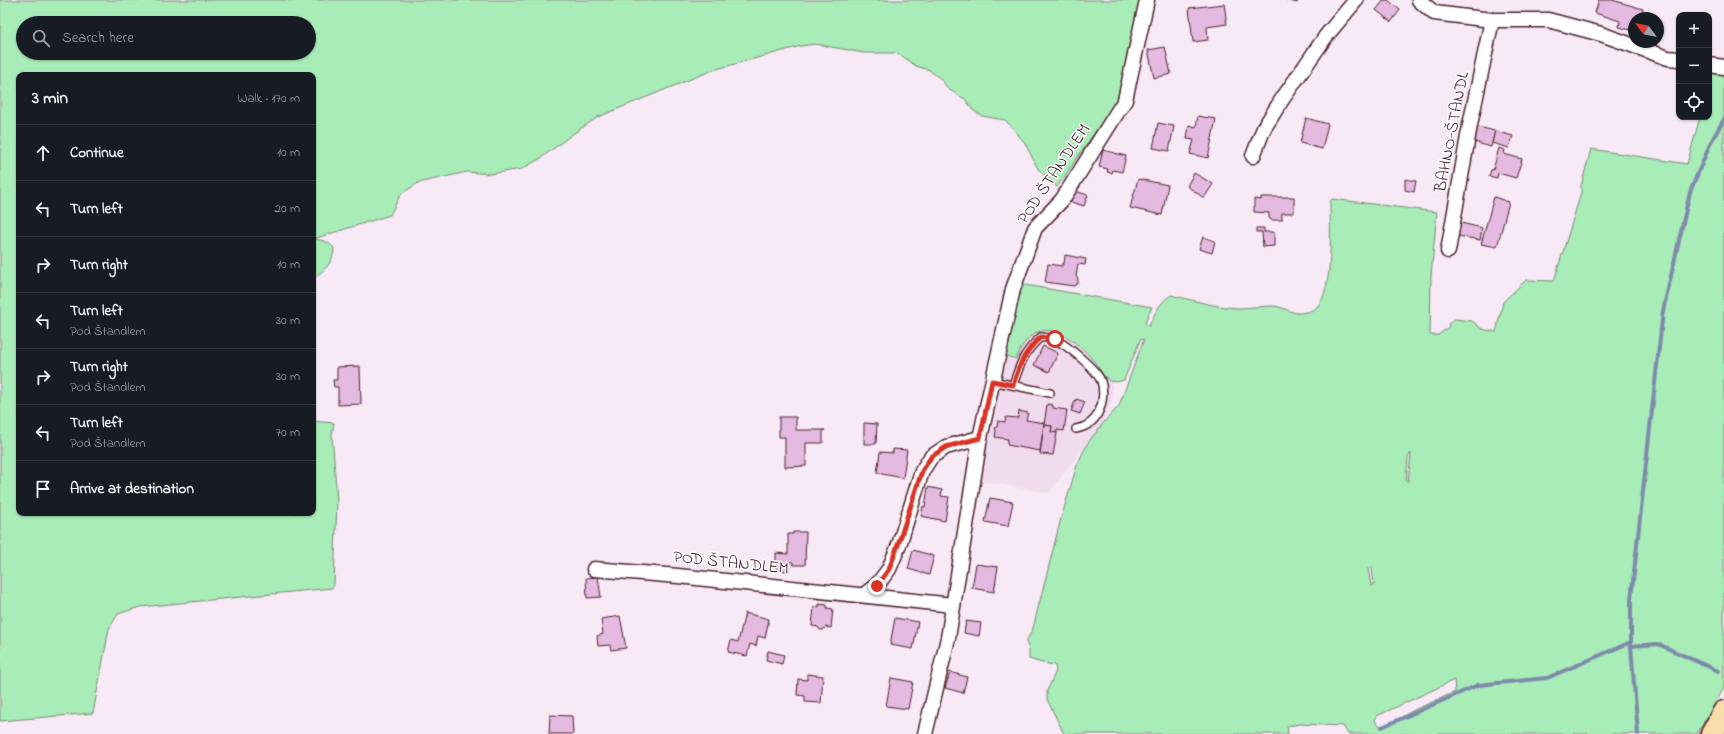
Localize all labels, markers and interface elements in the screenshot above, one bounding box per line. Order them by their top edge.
north arrow [1628,12,1664,48]
map controls [1676,12,1712,120]
button: + [1676,12,1712,48]
search box [16,16,316,60]
icon: search [30,27,52,49]
text: Search here [62,27,134,49]
button: − [1676,48,1712,84]
street label: BAHNO-ŠTANDL [1428,69,1476,195]
button: locate [1676,84,1712,120]
text: 3 min [32,86,68,111]
text: Walk · 170 m [237,89,300,108]
street label: POD ŠTANDLEM [1011,119,1097,229]
icon: ahead [32,142,54,164]
text: Continue [70,142,124,164]
text: 10 m [277,143,300,162]
icon: left [32,198,54,220]
text: Turn left [70,198,123,220]
text: 20 m [275,199,300,218]
icon: right [32,254,54,276]
text: Turn right [70,254,128,276]
text: 10 m [277,255,300,274]
text: Turn left [70,300,123,322]
icon: left [32,310,54,332]
text: 30 m [276,311,300,330]
text: Pod Štandlem [70,322,146,341]
route start [1046,330,1064,348]
text: Turn right [70,356,128,378]
icon: right [32,366,54,388]
text: 30 m [276,367,300,386]
text: Pod Štandlem [70,378,146,397]
text: Turn left [70,412,123,434]
icon: left [32,422,54,444]
text: 70 m [276,423,300,442]
text: Pod Štandlem [70,434,146,453]
icon: arrive [32,478,54,500]
text: Arrive at destination [70,478,194,500]
street label: POD ŠTANDLEM [672,544,790,582]
route end [868,577,886,595]

